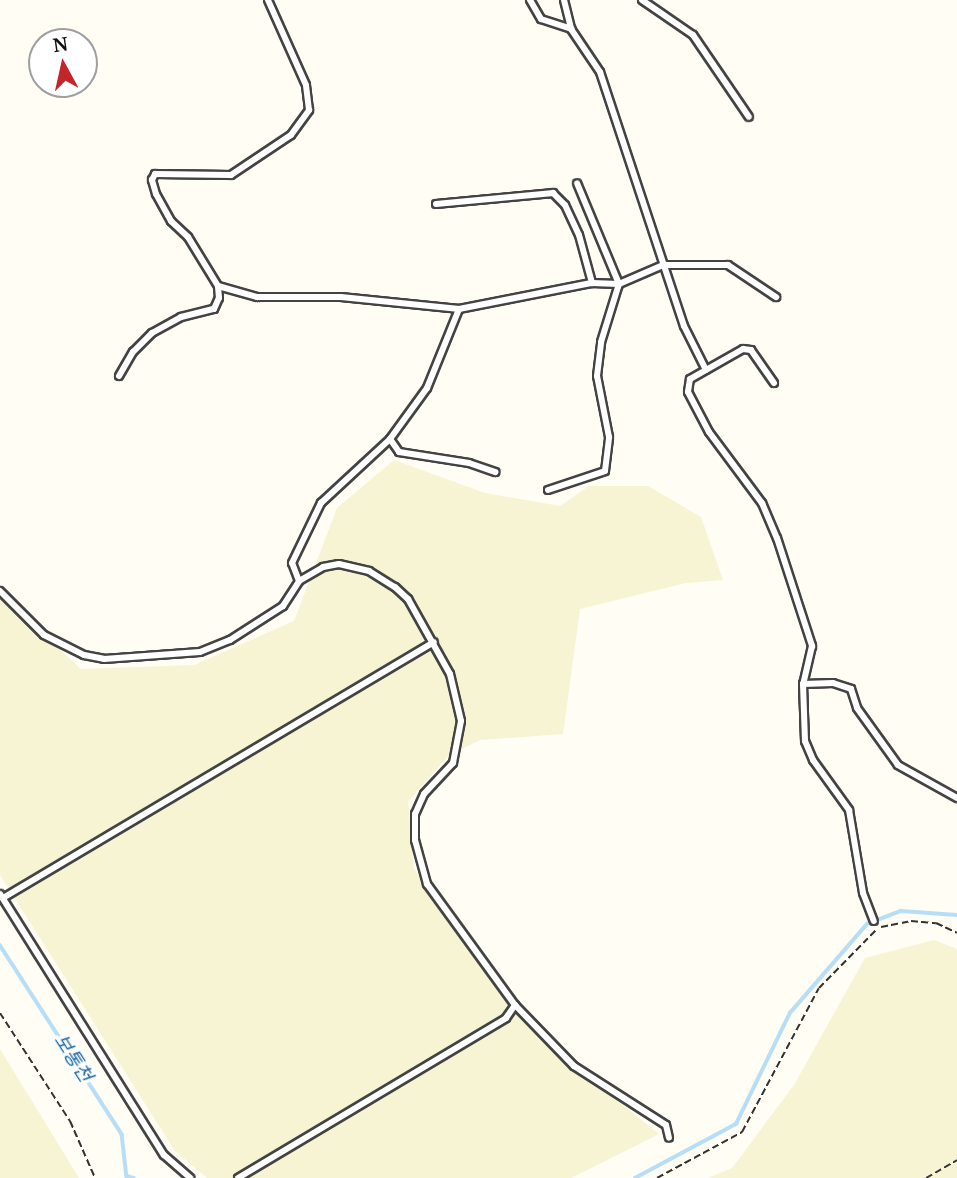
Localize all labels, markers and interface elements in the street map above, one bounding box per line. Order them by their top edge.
north arrow [28,28,98,98]
text: N [51,30,70,58]
water label: 보통천 [49,1030,97,1086]

